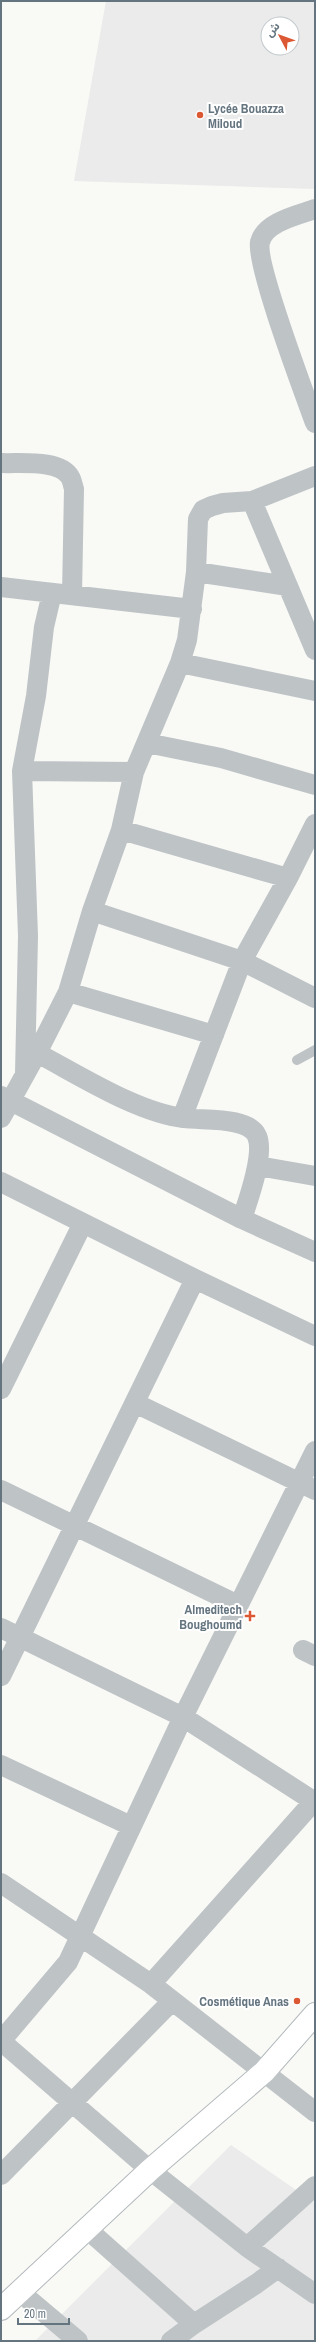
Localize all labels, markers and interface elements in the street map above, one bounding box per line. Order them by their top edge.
north arrow [260,16,300,56]
text: ش [262,19,283,40]
place label: Lycée Bouazza Miloud [208,100,284,132]
marker: Lycée Bouazza Miloud [195,110,205,120]
place label: Almeditech Boughoumd [179,1601,242,1633]
marker: Almeditech Boughoumd [245,1611,255,1621]
place label: Cosmétique Anas [199,1993,289,2010]
marker: Cosmétique Anas [292,1996,302,2006]
scale bar [18,2300,69,2326]
text: 20 m [24,2306,46,2322]

